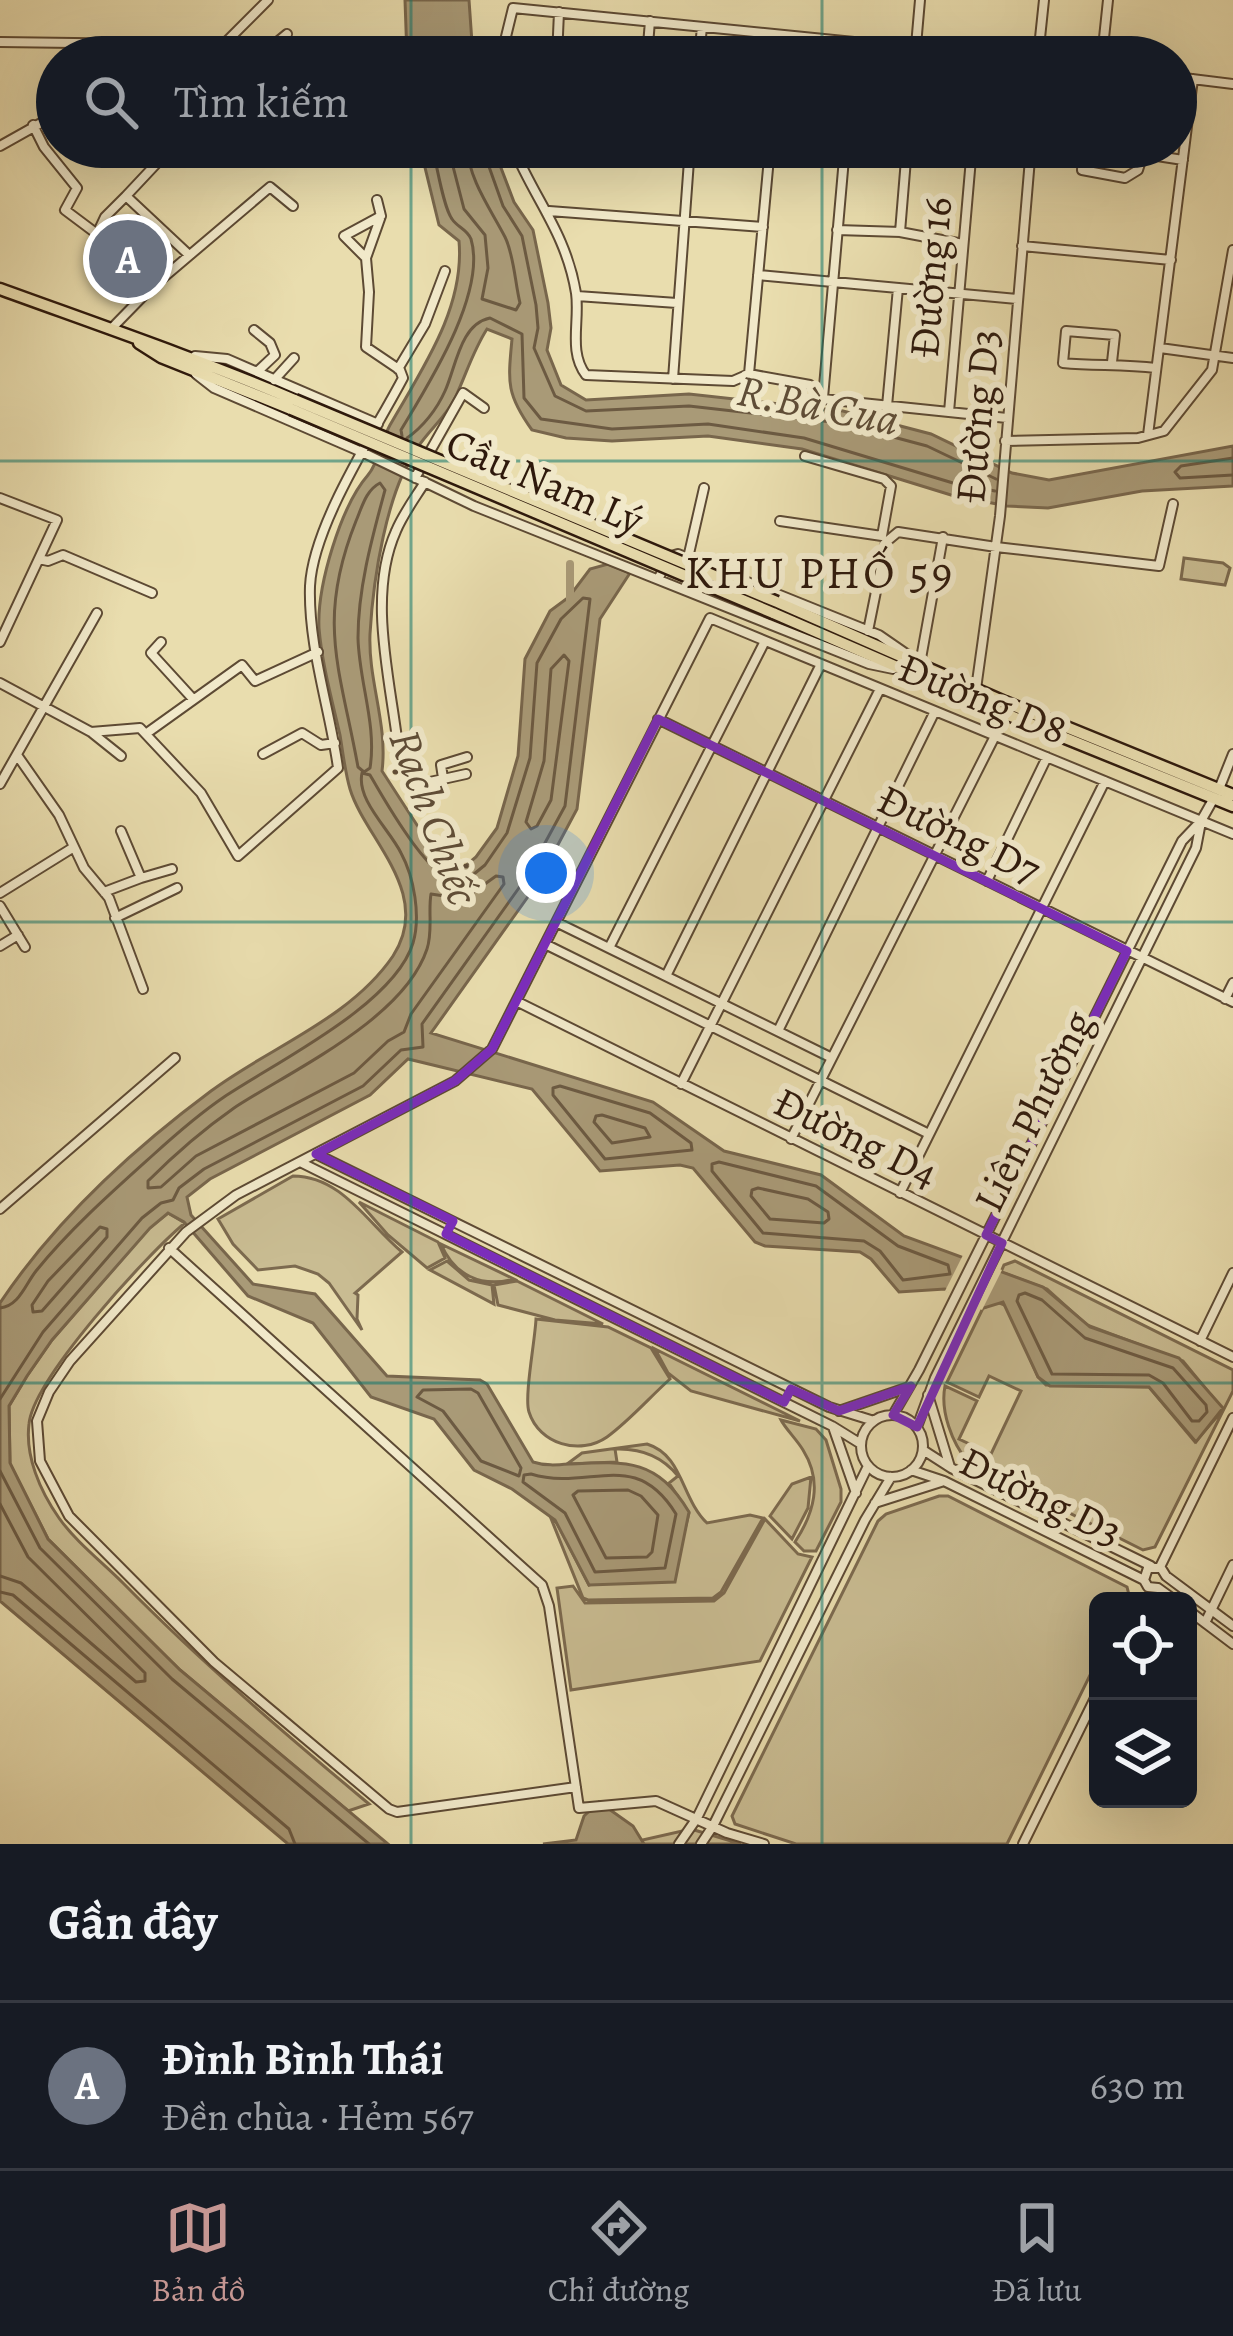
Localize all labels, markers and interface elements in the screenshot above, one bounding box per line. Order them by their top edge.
search box [36,36,1197,168]
icon: search [78,69,144,135]
text: Tìm kiếm [174,71,349,133]
street label: Đường 16 [895,194,965,360]
pin: A [89,214,167,304]
street label: Đường D3 [941,327,1013,505]
water label: R.Bà Cua [732,359,904,451]
street label: Cầu Nam Lý [438,414,653,548]
district label: KHU PHỐ 59 [685,542,955,604]
street label: Đường D8 [890,638,1076,758]
water label: Rạch Chiếc [374,721,494,914]
street label: Đường D7 [868,770,1050,898]
your location [516,843,576,903]
street label: Liên Phường [960,1001,1106,1221]
street label: Đường D4 [765,1073,947,1201]
street label: Đường D3 [950,1432,1132,1560]
map controls [1089,1592,1197,1808]
button: locate [1089,1592,1197,1700]
button: layers [1089,1700,1197,1808]
text: Gần đây [48,1887,218,1957]
text: Đình Bình Thái [162,2028,444,2090]
text: A [75,2059,99,2112]
text: 630 m [1090,2059,1185,2112]
text: Đền chùa · Hẻm 567 [162,2090,474,2143]
tab: Bản đồ [151,2195,245,2312]
tab: Chỉ đường [548,2195,690,2312]
tab: Đã lưu [992,2195,1082,2312]

